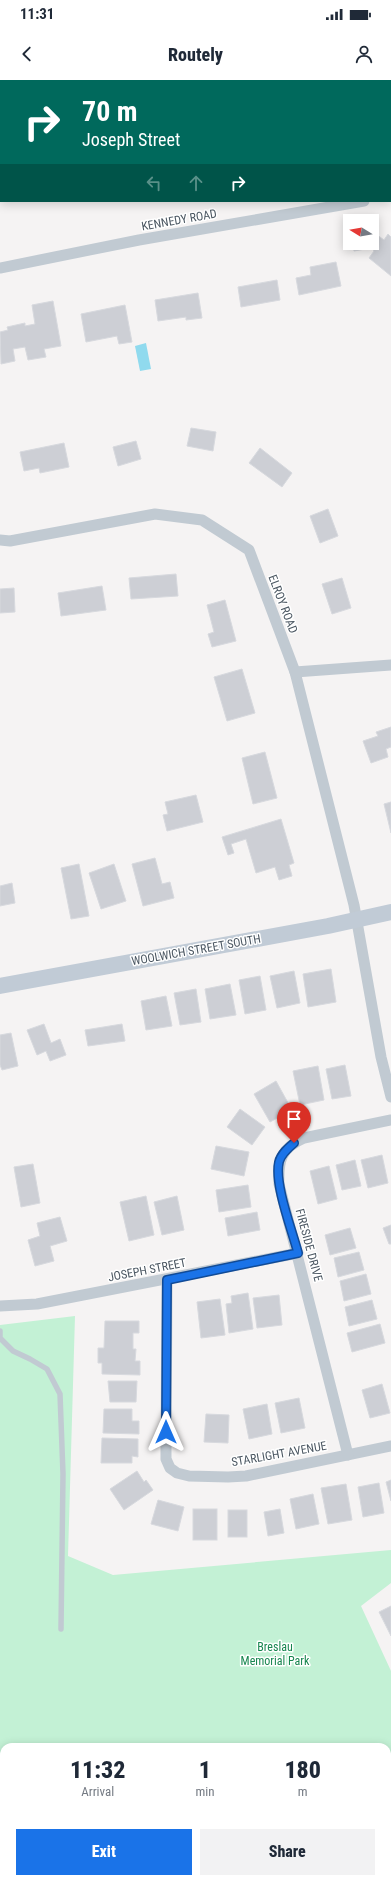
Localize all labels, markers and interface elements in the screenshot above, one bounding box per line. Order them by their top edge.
text: 11:31 [20,5,54,23]
icon: back [16,43,38,65]
icon: person [353,43,375,65]
text: Routely [168,44,223,65]
text: 70 m [82,95,138,128]
icon: right [16,96,68,148]
text: Joseph Street [82,129,180,150]
icon: left [143,172,165,194]
icon: ahead [185,172,207,194]
icon: right [227,172,249,194]
street label: KENNEDY ROAD [140,206,218,234]
north arrow [343,214,379,250]
map controls [343,214,379,250]
street label: ELROY ROAD [265,573,301,635]
street label: WOOLWICH STREET SOUTH [130,932,262,968]
pin [277,1102,311,1143]
icon: arrive [283,1108,305,1130]
street label: FIRESIDE DRIVE [293,1207,325,1283]
street label: JOSEPH STREET [107,1256,187,1284]
position arrow [145,1411,187,1453]
street label: STARLIGHT AVENUE [230,1439,328,1469]
park label: Breslau Memorial Park [241,1640,310,1668]
text: 11:32 [70,1756,126,1784]
text: 1 [199,1756,211,1784]
text: 180 [284,1756,321,1784]
text: Arrival [81,1784,114,1799]
text: min [195,1784,215,1799]
text: m [298,1784,308,1799]
button: Exit [16,1829,192,1875]
button: Share [200,1829,375,1875]

